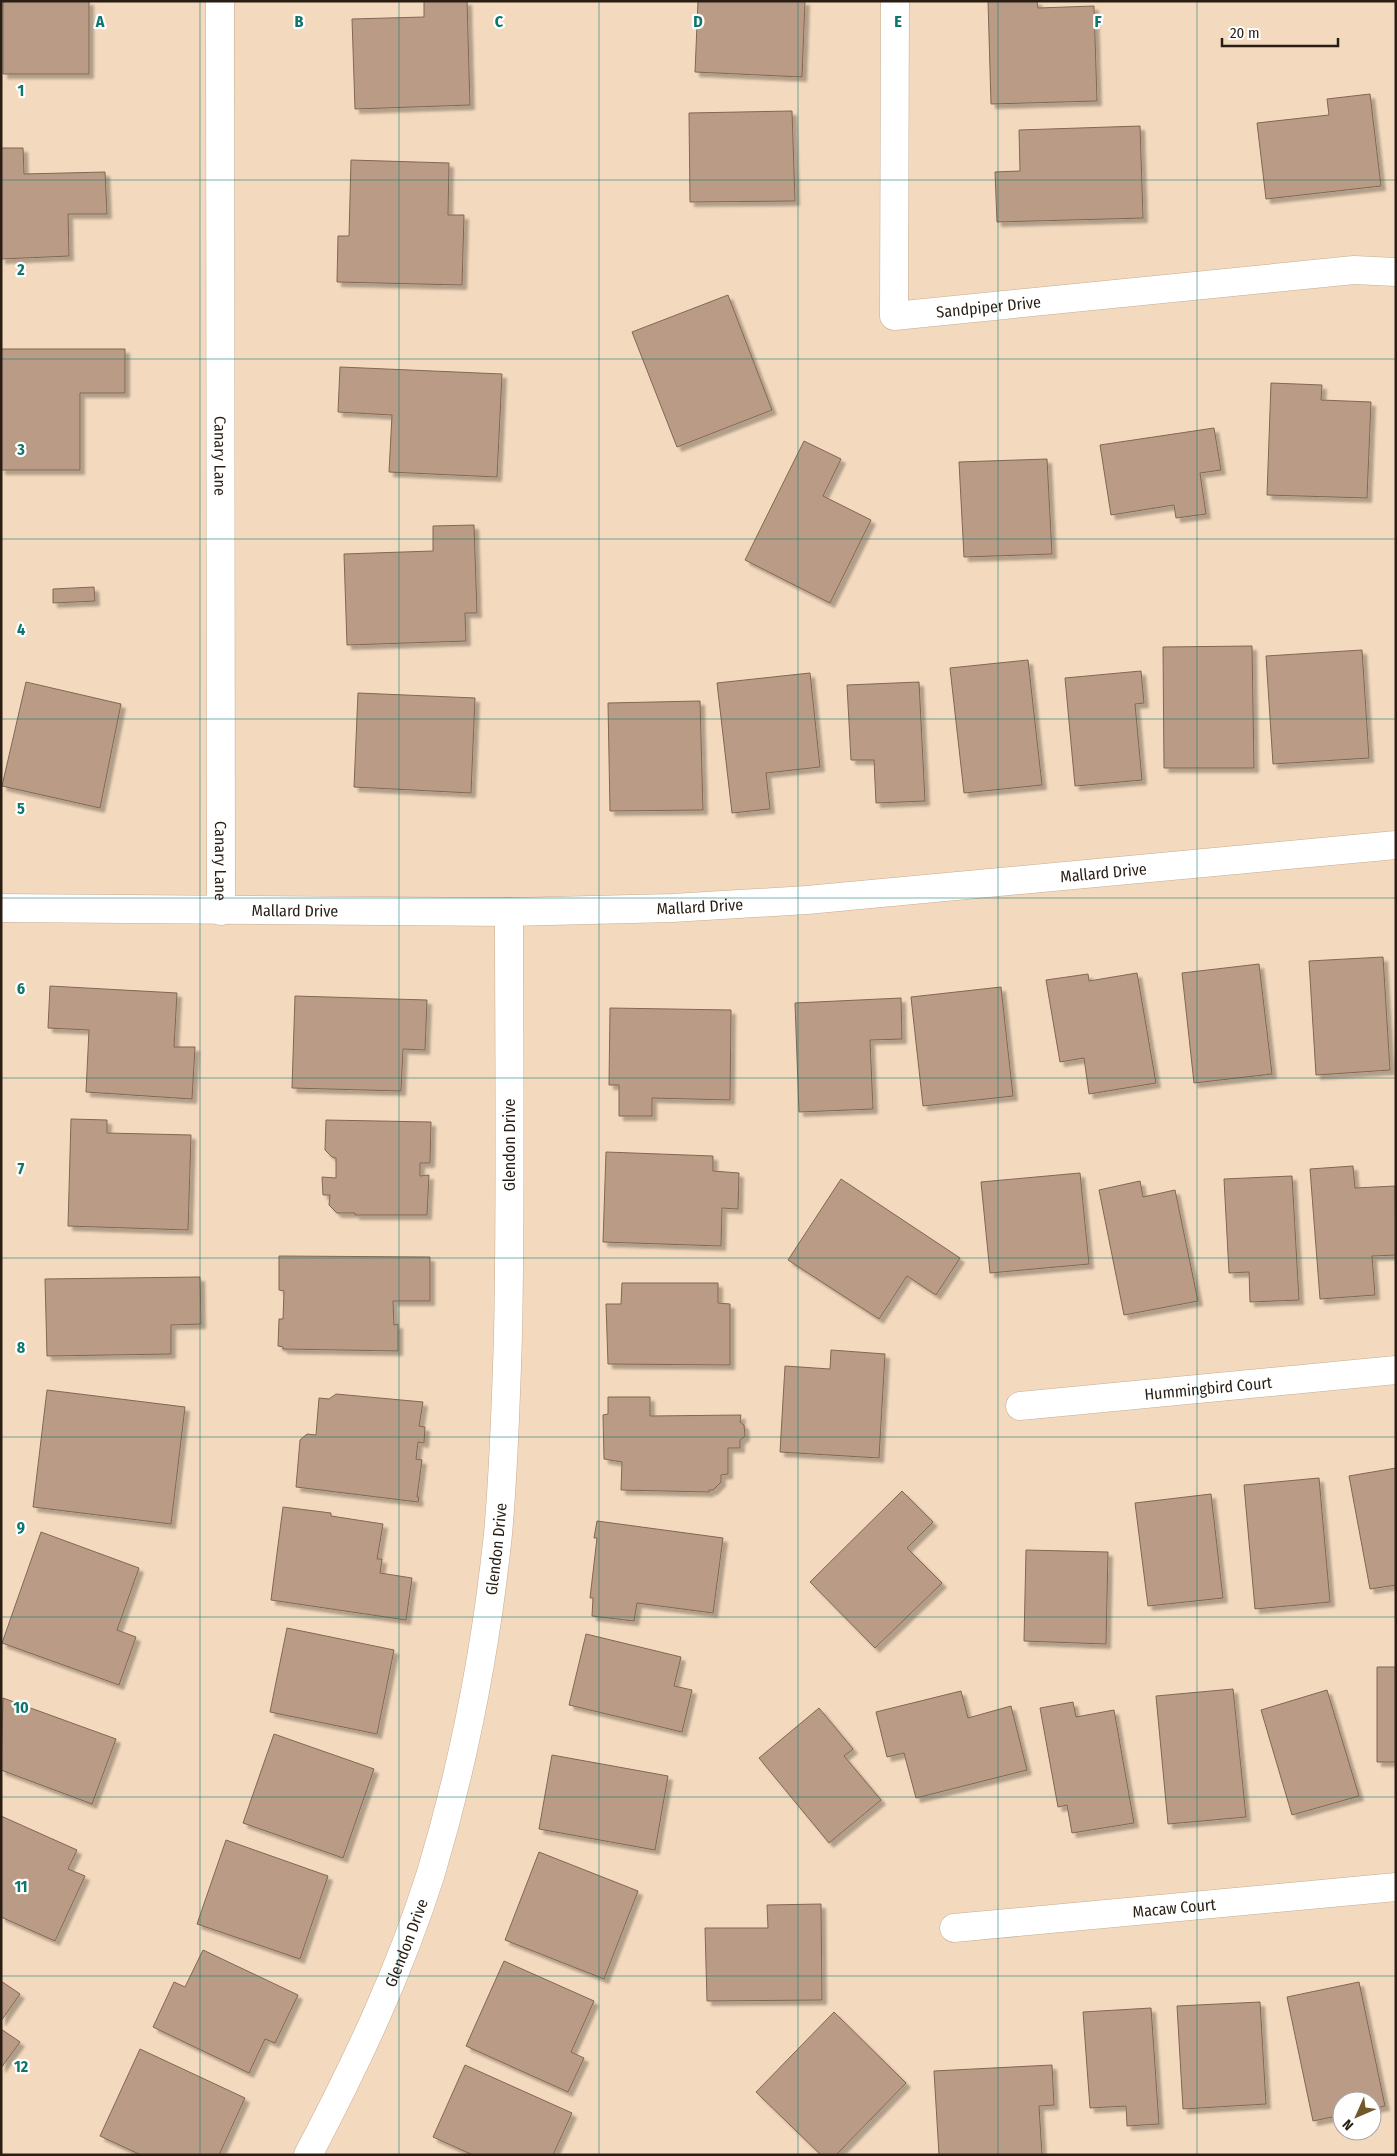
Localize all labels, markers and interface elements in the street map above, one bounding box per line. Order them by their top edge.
text: A [95,12,105,31]
text: B [295,12,304,31]
text: C [495,12,504,31]
text: D [693,12,703,31]
text: E [894,12,902,31]
text: F [1094,12,1102,31]
scale bar [1222,15,1338,47]
text: 20 m [1230,24,1260,42]
text: 1 [18,81,24,100]
text: 2 [16,260,25,279]
street label: Sandpiper Drive [935,292,1042,322]
street label: Canary Lane [210,416,230,496]
text: 3 [16,440,25,459]
text: 4 [17,620,25,639]
text: 5 [17,799,25,818]
street label: Canary Lane [211,821,230,901]
street label: Mallard Drive [1059,859,1148,886]
street label: Mallard Drive [656,895,744,918]
street label: Mallard Drive [252,901,339,921]
text: 6 [17,979,25,998]
street label: Glendon Drive [500,1099,519,1191]
text: 7 [18,1159,25,1178]
text: 8 [17,1338,26,1357]
street label: Hummingbird Court [1143,1373,1274,1404]
street label: Glendon Drive [482,1502,511,1596]
text: 9 [17,1518,25,1537]
text: 10 [13,1698,29,1717]
text: 11 [14,1877,28,1896]
street label: Macaw Court [1132,1895,1217,1921]
street label: Glendon Drive [381,1896,432,1990]
text: 12 [14,2057,29,2076]
north arrow [1332,2091,1382,2141]
text: N [1339,2116,1357,2134]

